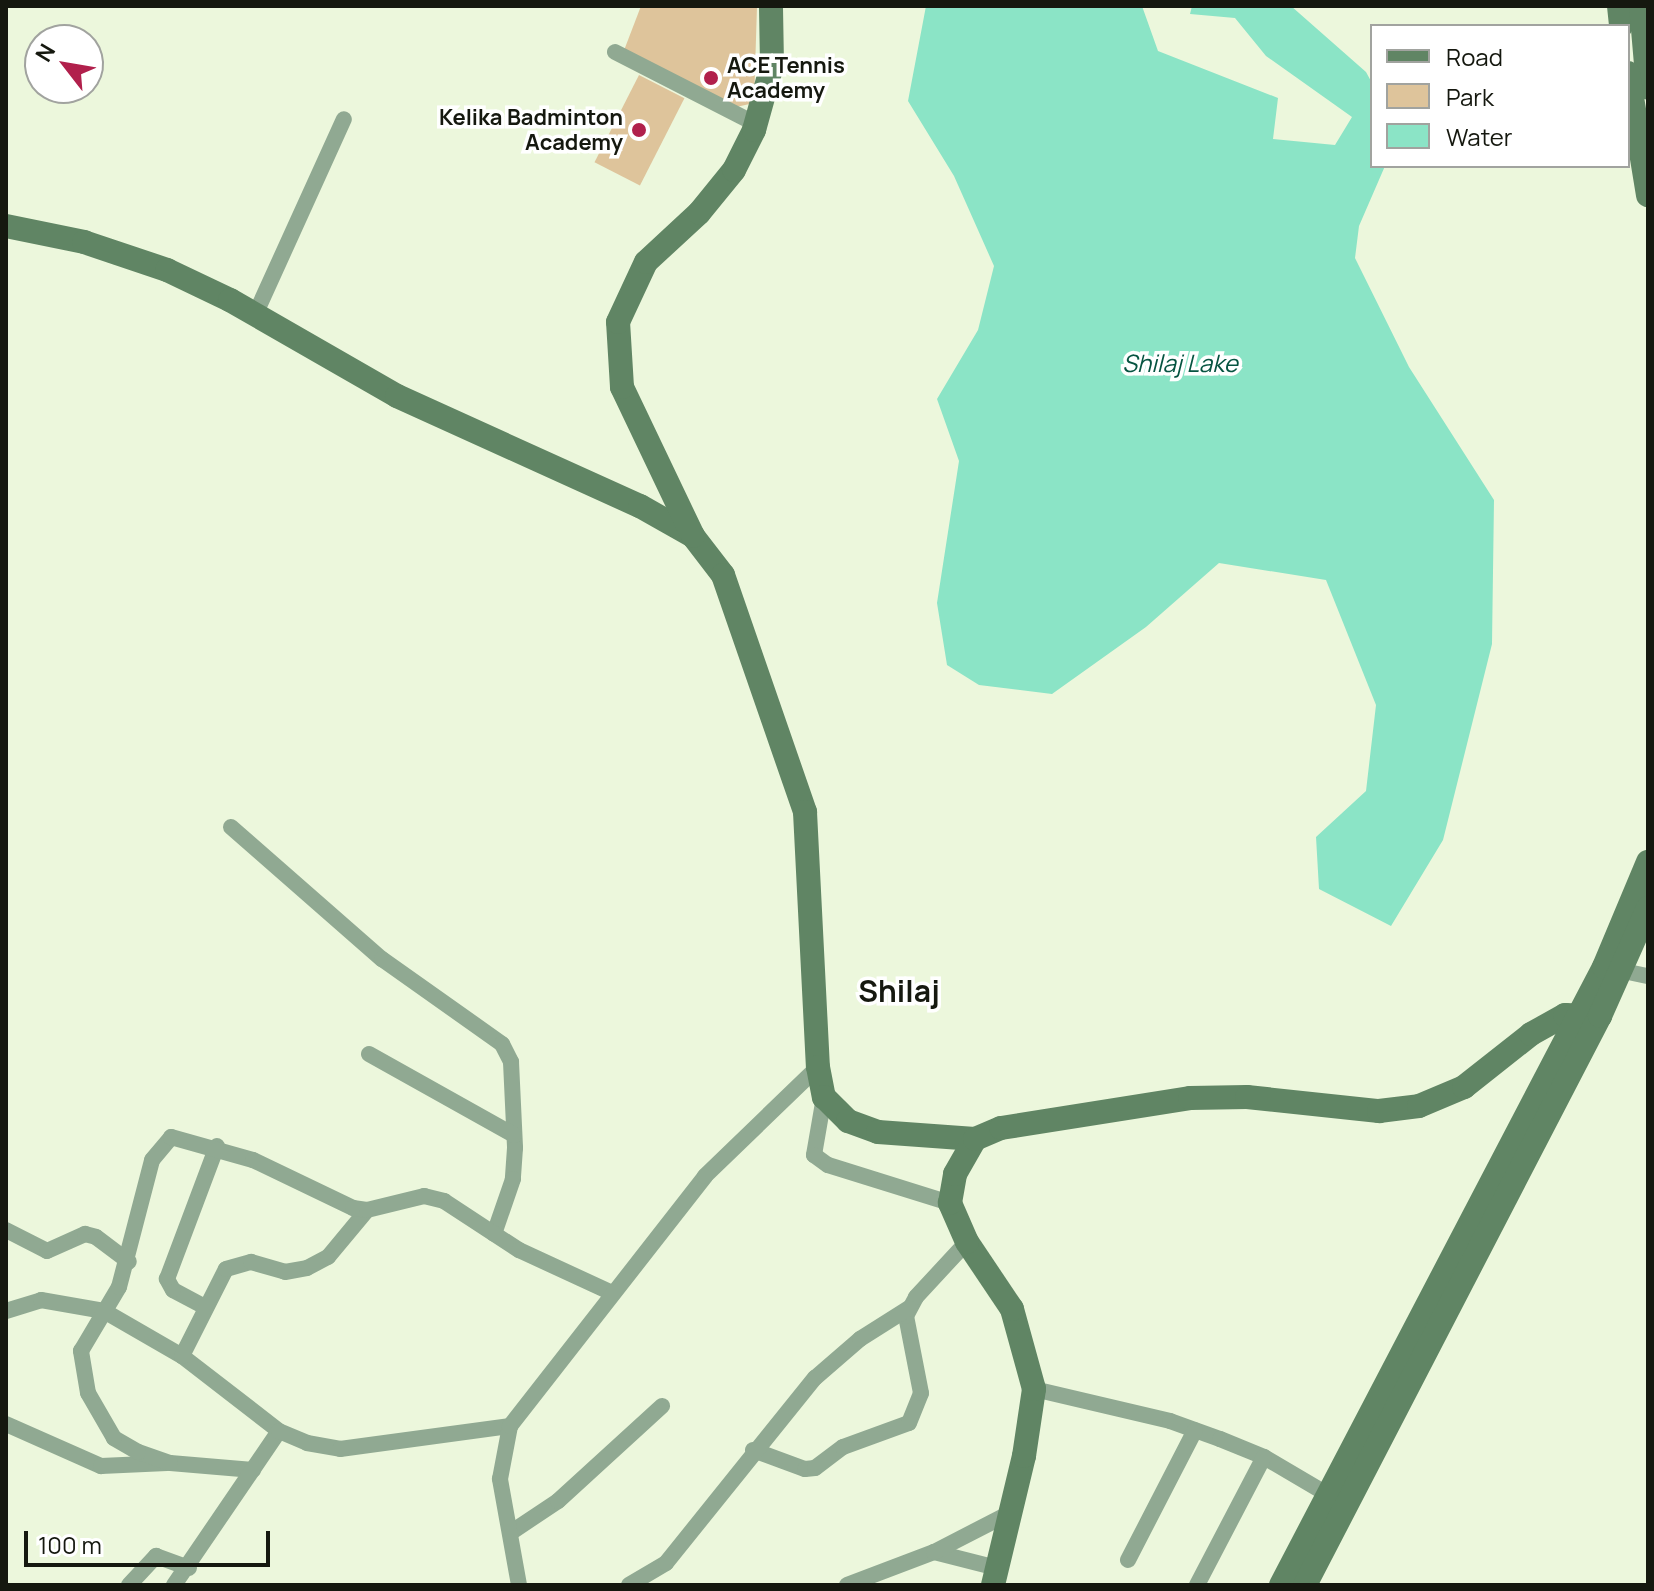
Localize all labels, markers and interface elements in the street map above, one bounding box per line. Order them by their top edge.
north arrow [24,24,104,104]
legend [1370,24,1630,168]
text: N [28,38,62,67]
text: Road [1446,40,1503,73]
place label: ACE Tennis Academy [727,52,845,104]
marker: ACE Tennis Academy [702,69,720,87]
text: Park [1446,80,1494,113]
place label: Kelika Badminton Academy [439,104,623,156]
text: Water [1446,120,1513,153]
marker: Kelika Badminton Academy [630,121,648,139]
water label: Shilaj Lake [1122,349,1238,377]
district label: Shilaj [858,973,940,1009]
scale bar [28,1515,274,1565]
text: 100 m [38,1528,102,1561]

